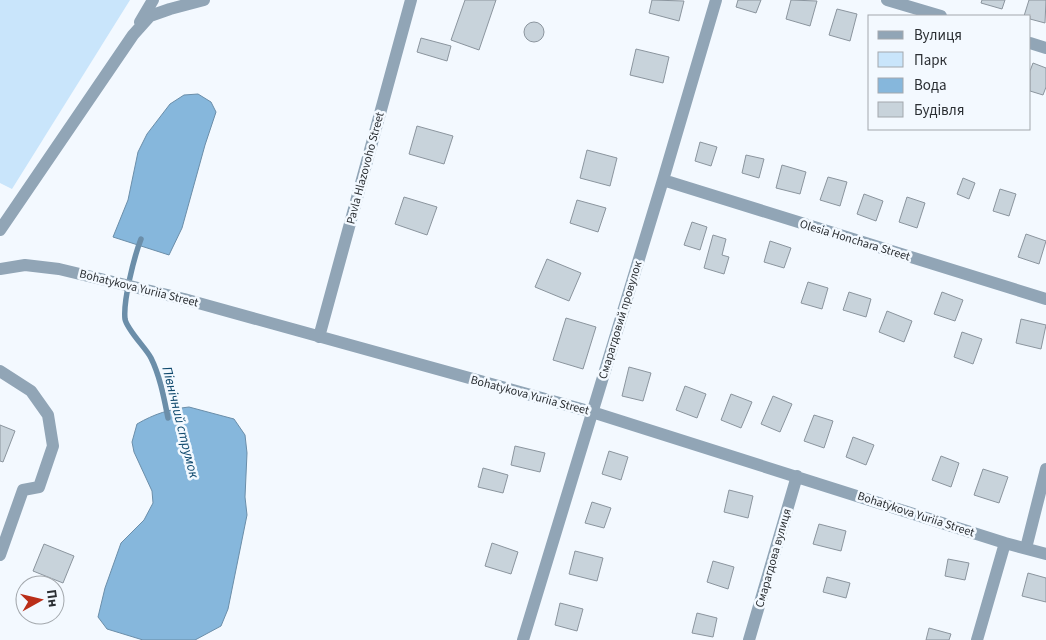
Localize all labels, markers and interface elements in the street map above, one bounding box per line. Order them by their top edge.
legend [868,15,1031,130]
text: Вулиця [914,25,962,46]
text: Парк [914,50,948,71]
text: Вода [914,75,947,96]
text: Будівля [914,100,964,121]
street label: Pavla Hlazovoho Street [342,110,389,226]
street label: Olesia Honchara Street [798,216,912,265]
street label: Смарагдовий провулок [594,259,647,381]
street label: Bohatykova Yuriia Street [78,265,200,311]
water label: Північний струмок [156,364,204,481]
street label: Bohatykova Yuriia Street [469,371,591,419]
street label: Bohatykova Yuriia Street [855,488,977,541]
street label: Смарагдова вулиця [751,507,796,610]
north arrow [15,575,65,625]
text: Пн [41,588,63,608]

